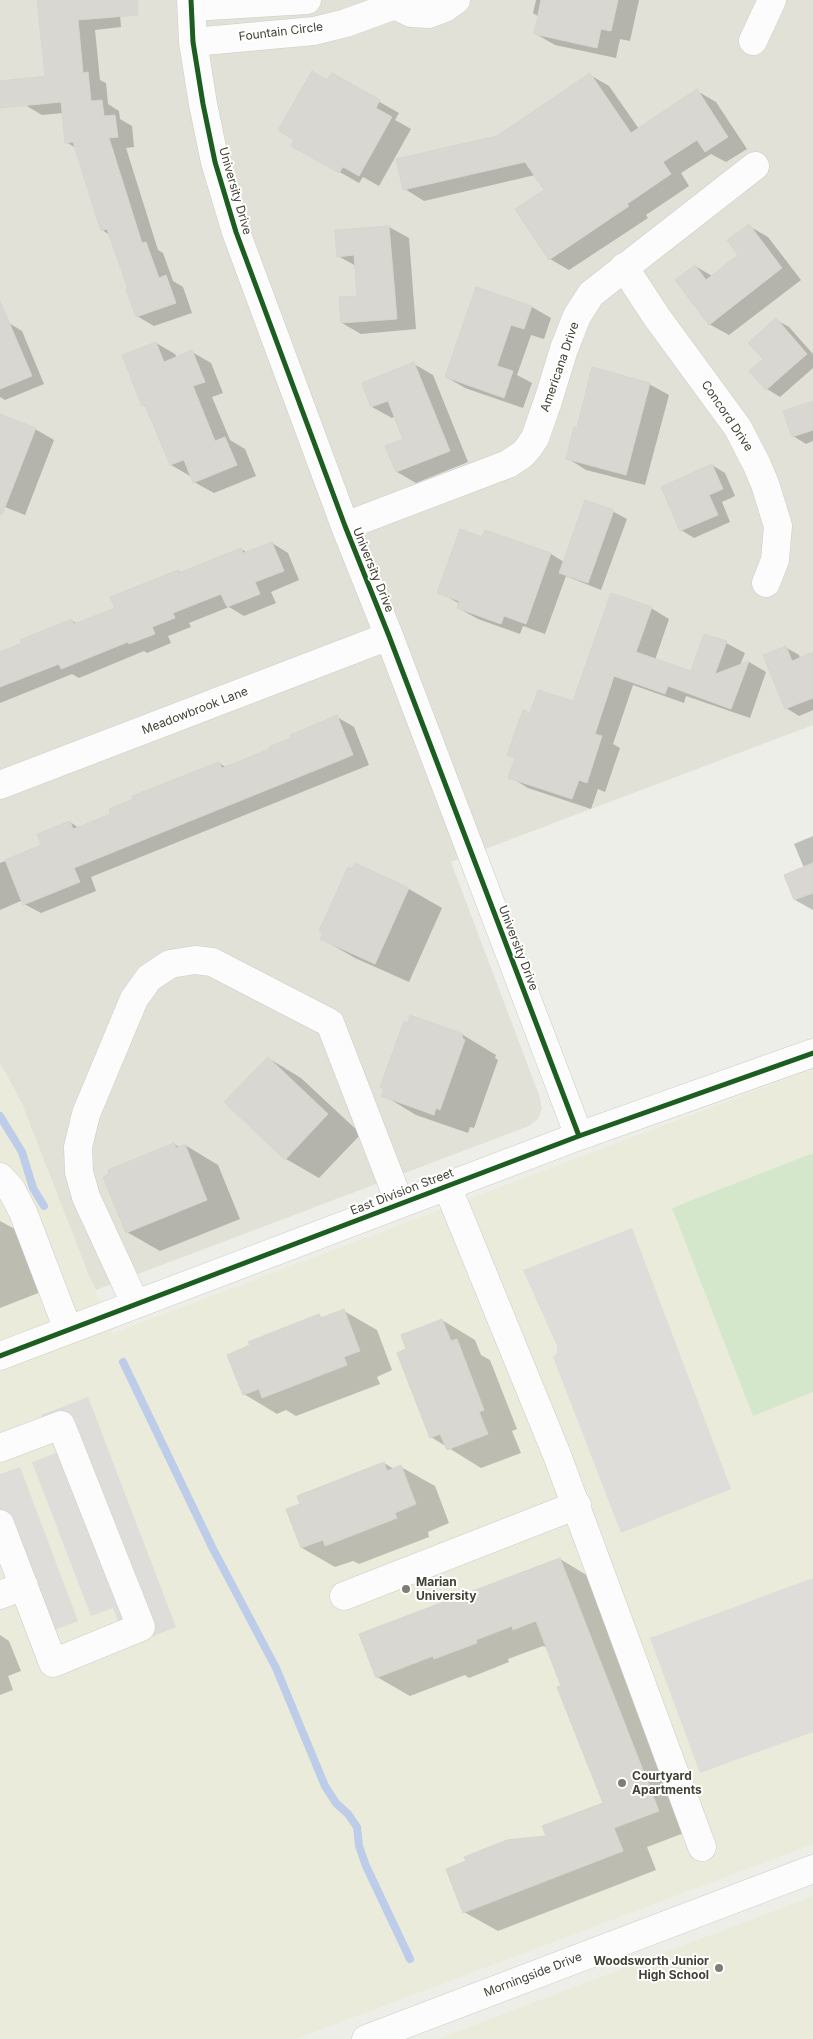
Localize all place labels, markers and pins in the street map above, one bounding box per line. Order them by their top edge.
place label: Marian University [416,1575,476,1603]
marker: Marian University [400,1583,412,1595]
place label: Courtyard Apartments [632,1769,702,1797]
marker: Courtyard Apartments [616,1777,628,1789]
place label: Woodsworth Junior High School [593,1954,709,1982]
marker: Woodsworth Junior High School [713,1962,725,1974]

